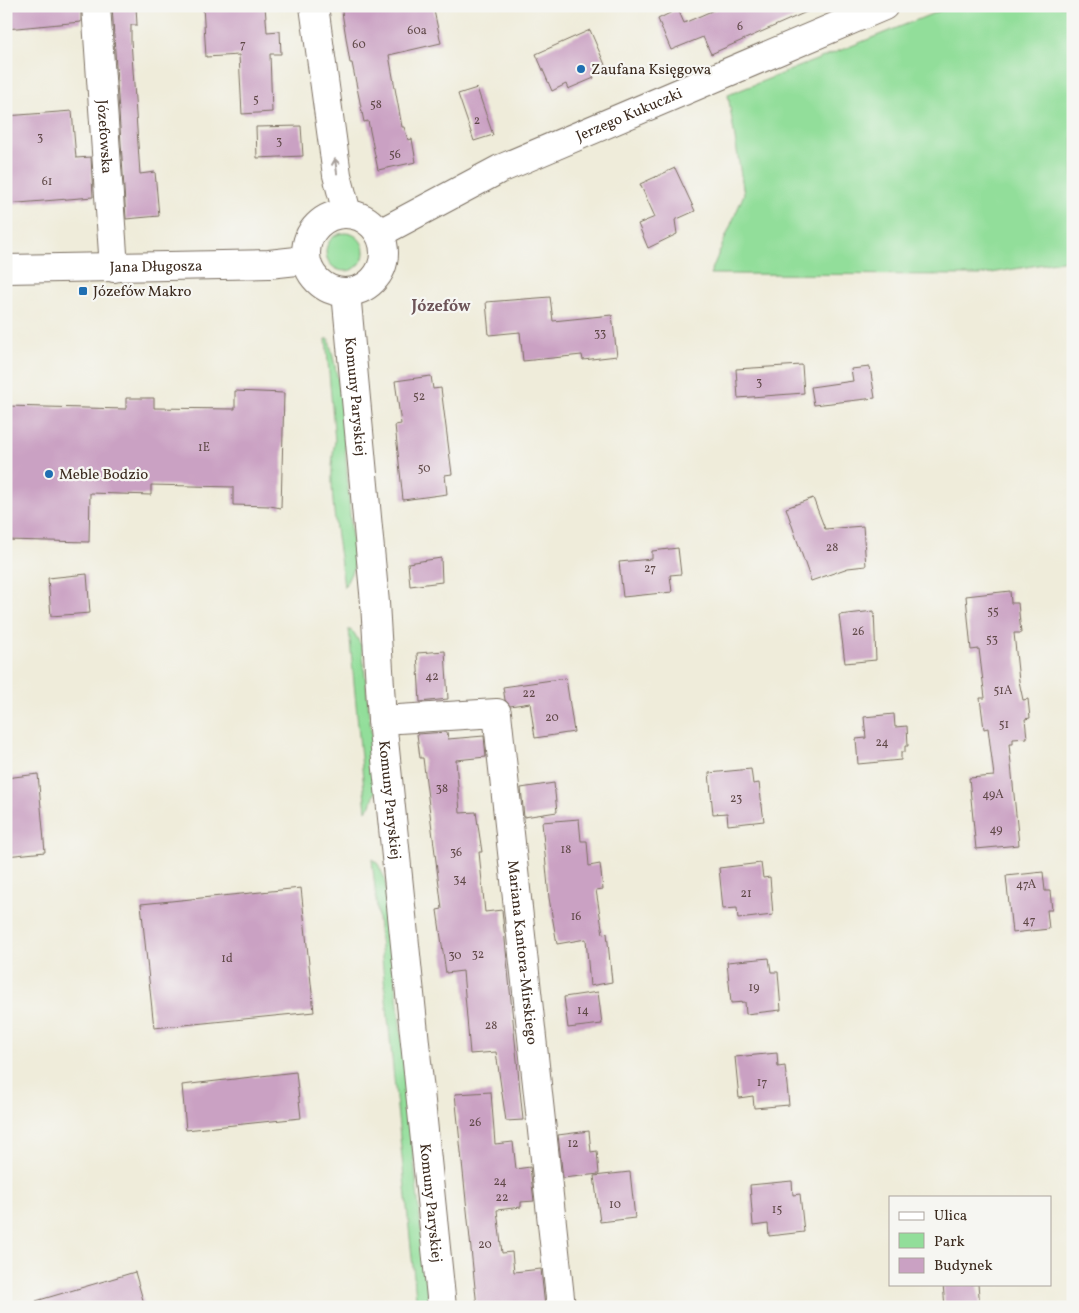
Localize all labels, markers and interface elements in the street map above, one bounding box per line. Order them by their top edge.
house number: 6 [737,19,743,35]
house number: 60a [407,23,427,39]
house number: 7 [240,37,246,53]
house number: 60 [352,37,366,53]
place label: Zaufana Księgowa [591,60,711,81]
marker: Zaufana Księgowa [575,63,587,75]
street label: Jerzego Kukuczki [573,84,686,148]
house number: 5 [253,92,259,108]
house number: 58 [370,97,382,113]
street label: Józefowska [90,99,117,175]
house number: 2 [474,113,480,129]
house number: 3 [37,130,43,146]
house number: 3 [276,134,282,150]
house number: 56 [389,147,401,163]
one-way arrow [331,158,341,174]
house number: 61 [42,174,52,190]
street label: Jana Długosza [109,256,203,279]
place label: Józefów Makro [93,282,192,303]
marker: Józefów Makro [77,285,89,297]
district label: Józefów [410,296,471,318]
house number: 33 [594,326,606,342]
street label: Komuny Paryskiej [338,336,370,457]
house number: 3 [756,375,762,391]
house number: 52 [413,389,425,405]
house number: 1E [198,440,210,456]
house number: 50 [418,461,430,477]
place label: Meble Bodzio [59,465,148,486]
marker: Meble Bodzio [43,468,55,480]
house number: 28 [826,540,838,556]
house number: 27 [644,561,656,577]
house number: 55 [987,604,999,620]
house number: 26 [852,624,864,640]
house number: 53 [986,632,998,648]
house number: 42 [425,669,439,685]
house number: 51A [994,683,1013,699]
house number: 22 [523,686,535,702]
house number: 20 [545,710,559,726]
house number: 51 [999,717,1009,733]
house number: 24 [875,735,889,751]
street label: Komuny Paryskiej [372,740,405,861]
house number: 38 [436,781,448,797]
house number: 49A [982,787,1004,803]
house number: 23 [730,791,742,807]
house number: 49 [989,822,1003,838]
house number: 18 [561,842,571,858]
house number: 36 [450,845,462,861]
street label: Mariana Kantora-Mirskiego [501,859,542,1046]
house number: 34 [453,872,467,888]
house number: 47A [1016,877,1037,893]
house number: 21 [740,886,752,902]
house number: 16 [571,909,581,925]
house number: 47 [1023,913,1036,929]
house number: 32 [472,947,484,963]
house number: 30 [448,948,462,964]
house number: 1d [221,951,233,967]
house number: 19 [749,980,759,996]
house number: 14 [577,1003,589,1019]
house number: 28 [485,1018,497,1034]
house number: 17 [757,1075,767,1091]
house number: 26 [469,1115,481,1131]
house number: 12 [567,1136,579,1152]
street label: Komuny Paryskiej [413,1143,446,1264]
house number: 24 [493,1174,507,1190]
house number: 22 [496,1190,508,1206]
legend [889,1196,1052,1286]
house number: 10 [609,1197,621,1213]
house number: 15 [772,1202,782,1218]
text: Ulica [934,1206,967,1227]
text: Park [934,1232,965,1253]
house number: 20 [478,1237,492,1253]
text: Budynek [934,1256,993,1277]

